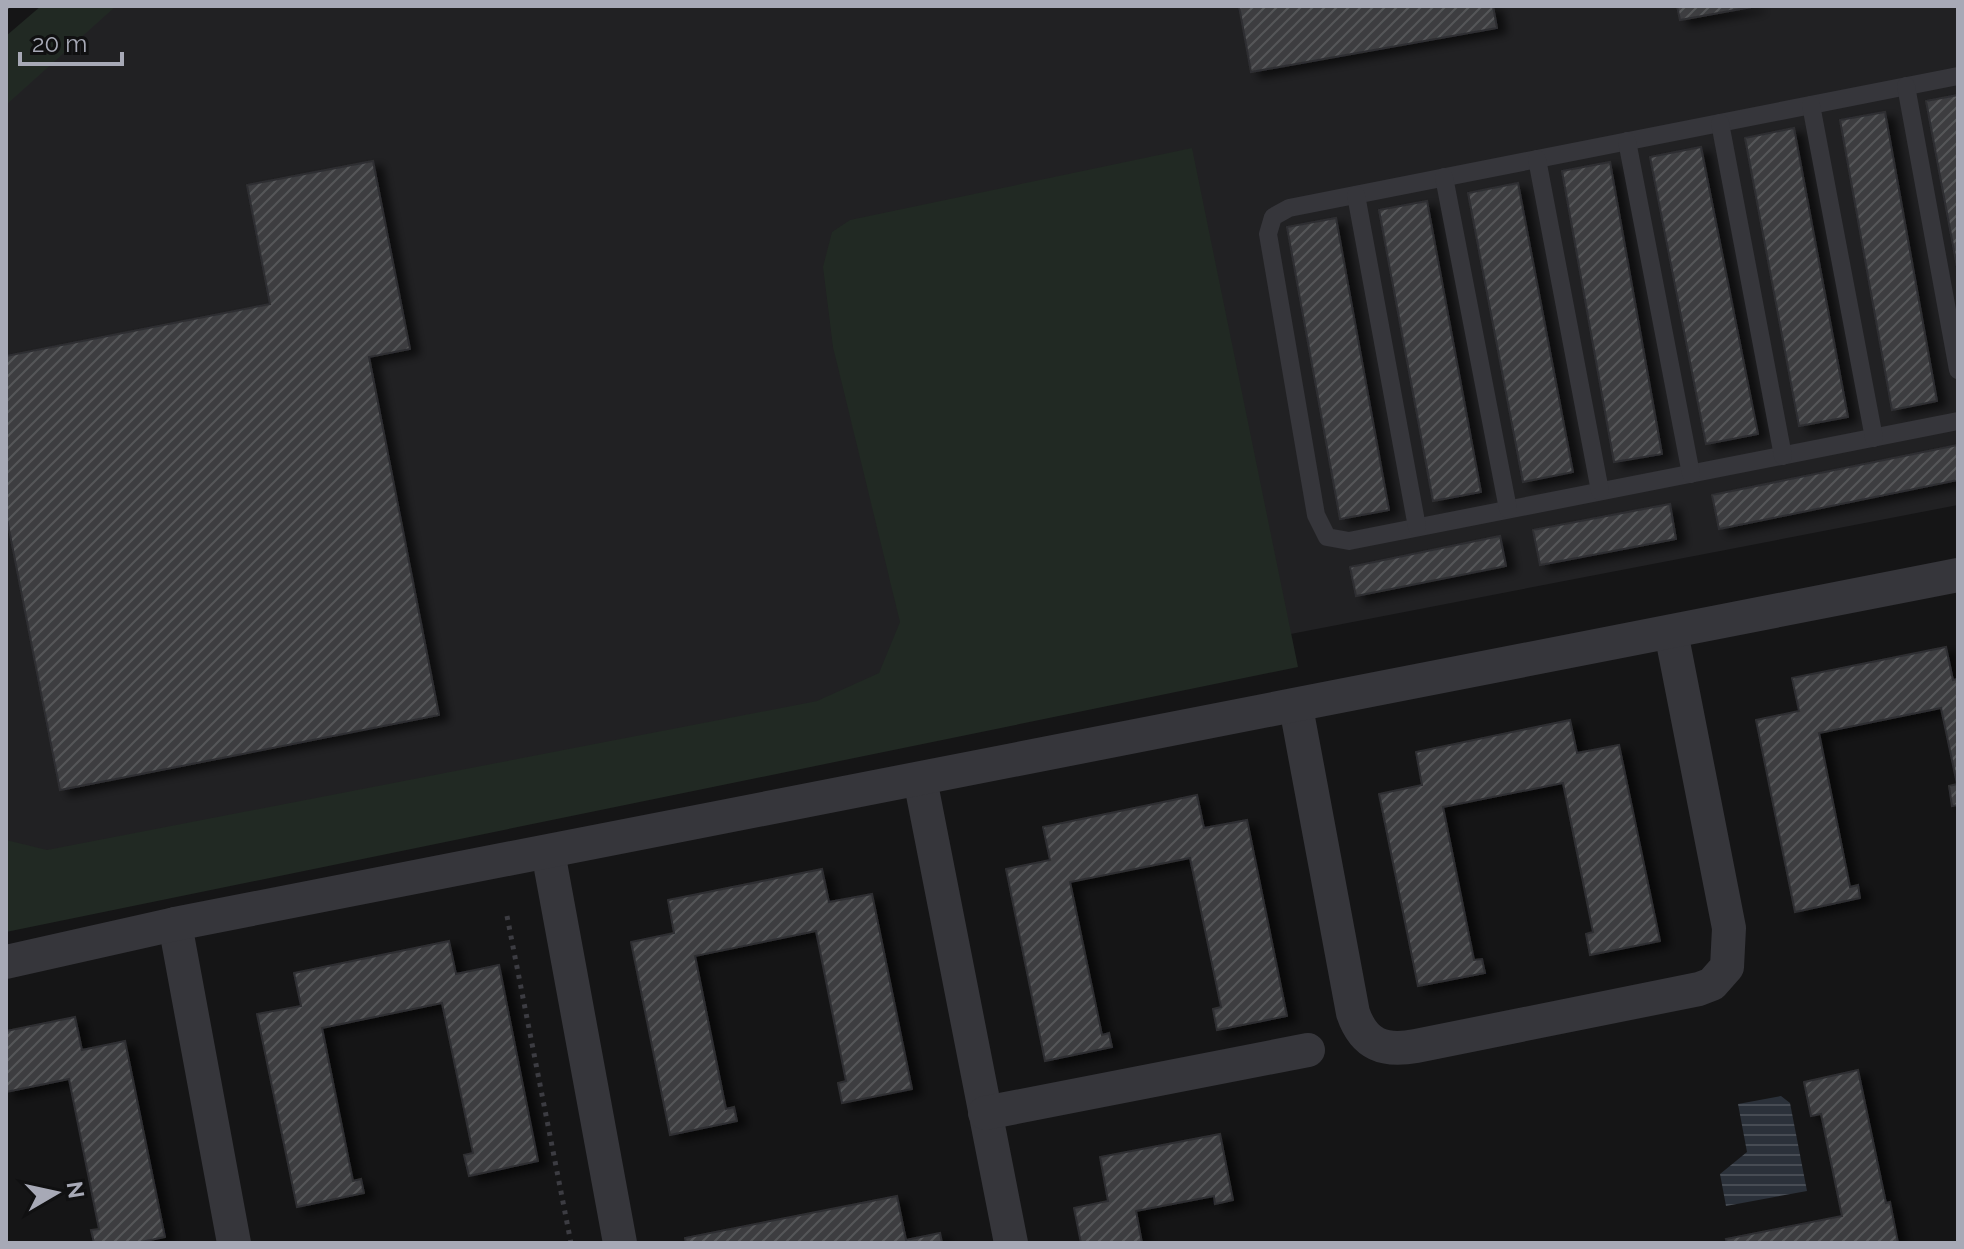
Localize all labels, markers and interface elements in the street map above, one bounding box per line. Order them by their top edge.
scale bar [20,16,122,66]
text: 20 m [32,29,87,58]
north arrow [16,1153,96,1233]
text: N [62,1180,90,1200]

